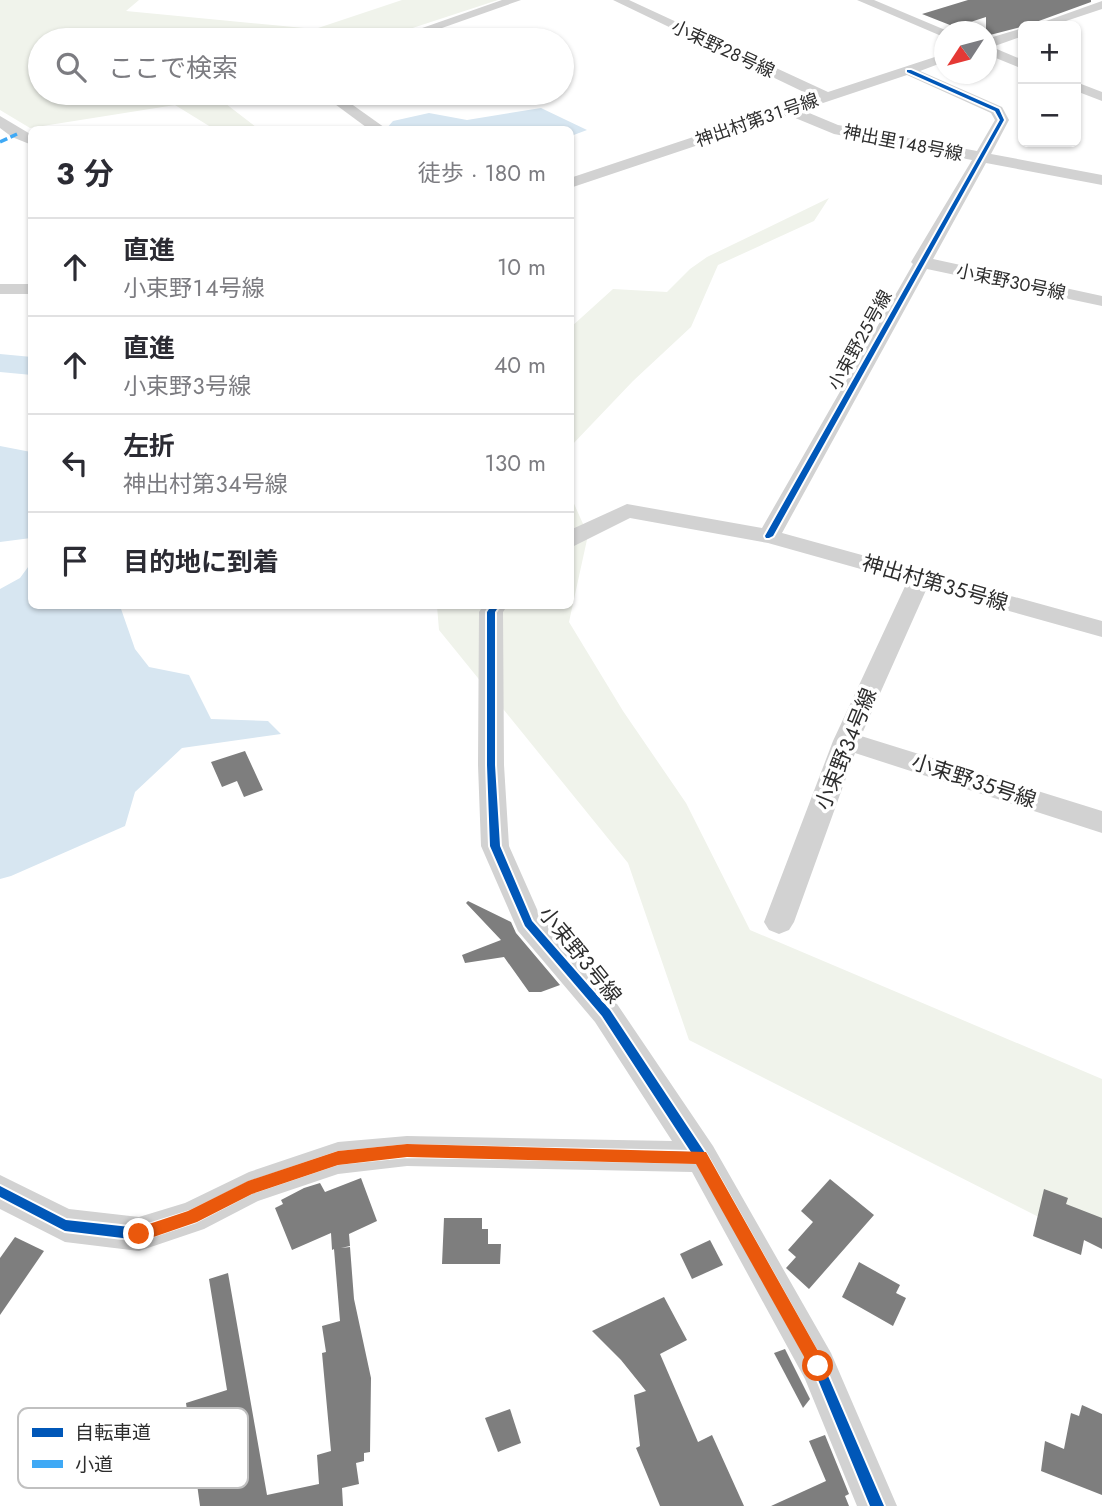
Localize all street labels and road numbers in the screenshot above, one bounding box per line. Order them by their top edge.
street label: 小束野２８号線 [667,14,779,84]
street label: 神出村第３１号線 [692,87,822,153]
street label: 神出里１４８号線 [841,119,965,167]
street label: 小束野３０号線 [954,258,1068,306]
street label: 小束野２５号線 [822,285,898,395]
street label: 神出村第３５号線 [859,548,1011,618]
street label: 小束野３４号線 [808,683,884,815]
street label: 小束野３５号線 [908,747,1040,815]
street label: 小束野３号線 [531,900,629,1010]

